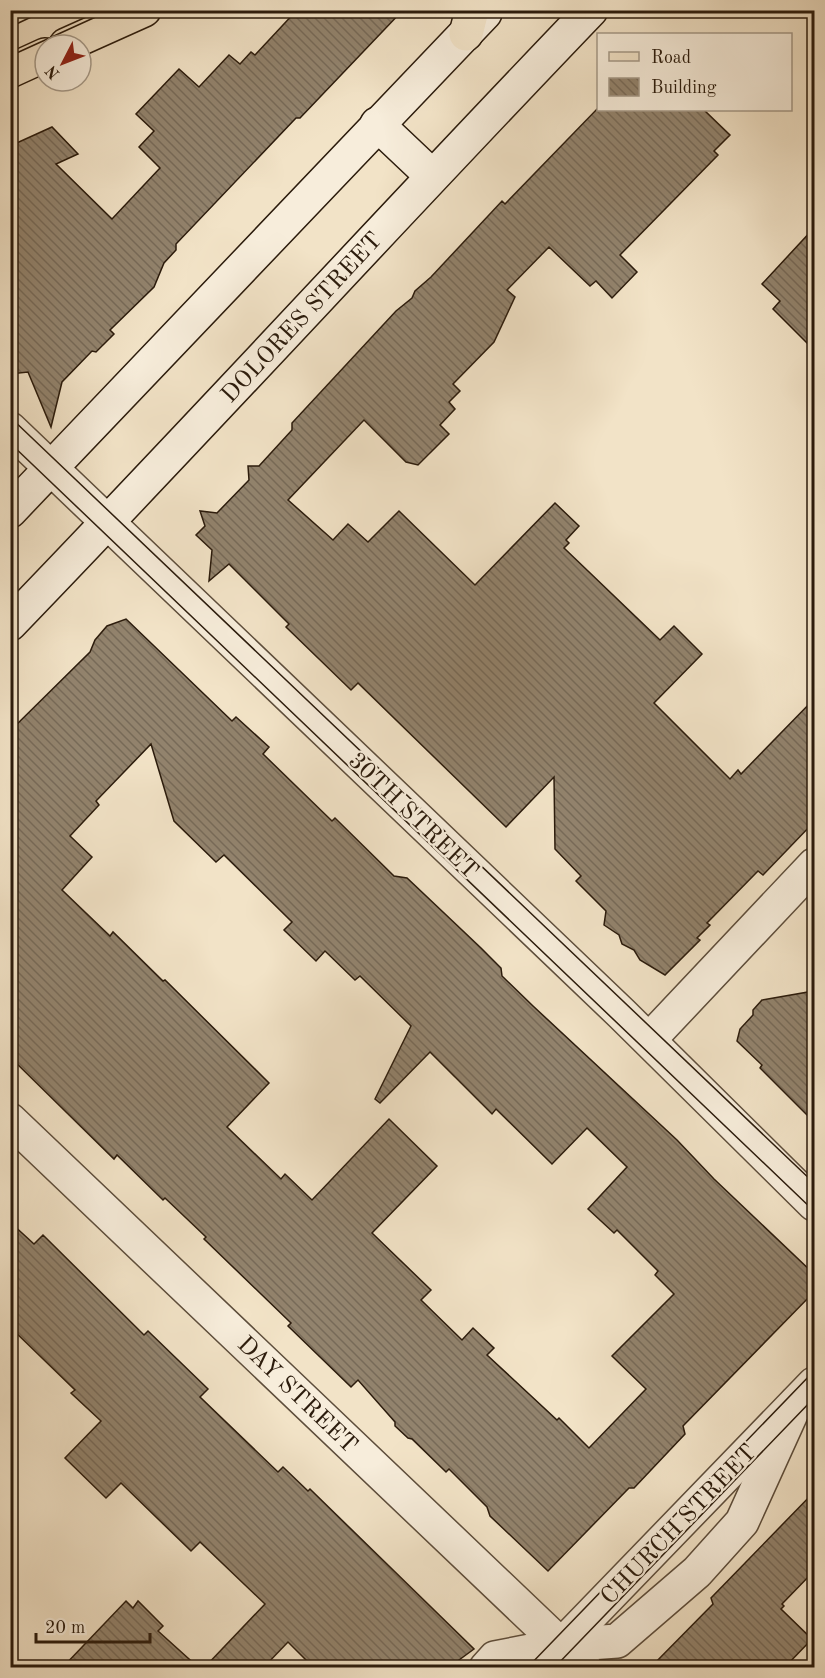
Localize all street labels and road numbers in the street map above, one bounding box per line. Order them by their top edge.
street label: DOLORES STREET [218,229,387,408]
street label: 30TH STREET [343,749,482,884]
street label: DAY STREET [232,1333,361,1458]
street label: CHURCH STREET [597,1441,762,1610]

